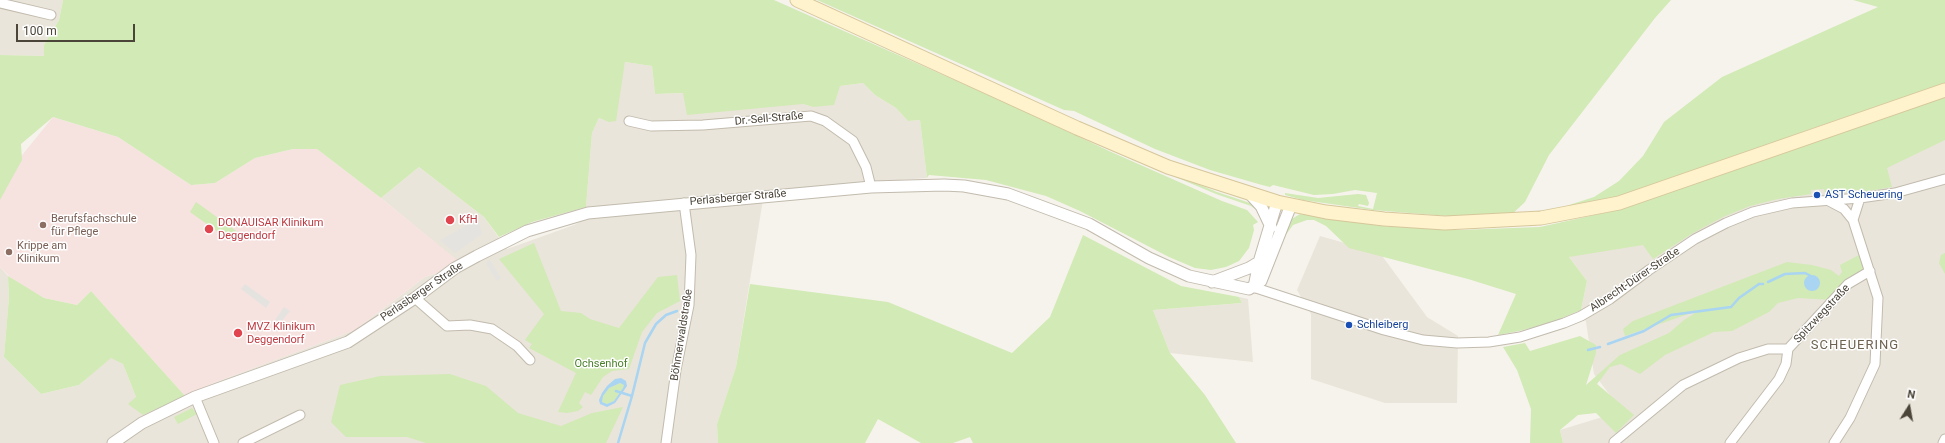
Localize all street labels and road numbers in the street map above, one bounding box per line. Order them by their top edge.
street label: Dr.-Sell-Straße [734,109,804,129]
street label: Perlasberger Straße [689,187,787,209]
street label: Albrecht-Dürer-Straße [1588,245,1682,315]
street label: Perlasberger Straße [378,259,466,325]
street label: Spitzwegstraße [1791,282,1853,346]
street label: Böhmerwaldstraße [668,288,696,382]

